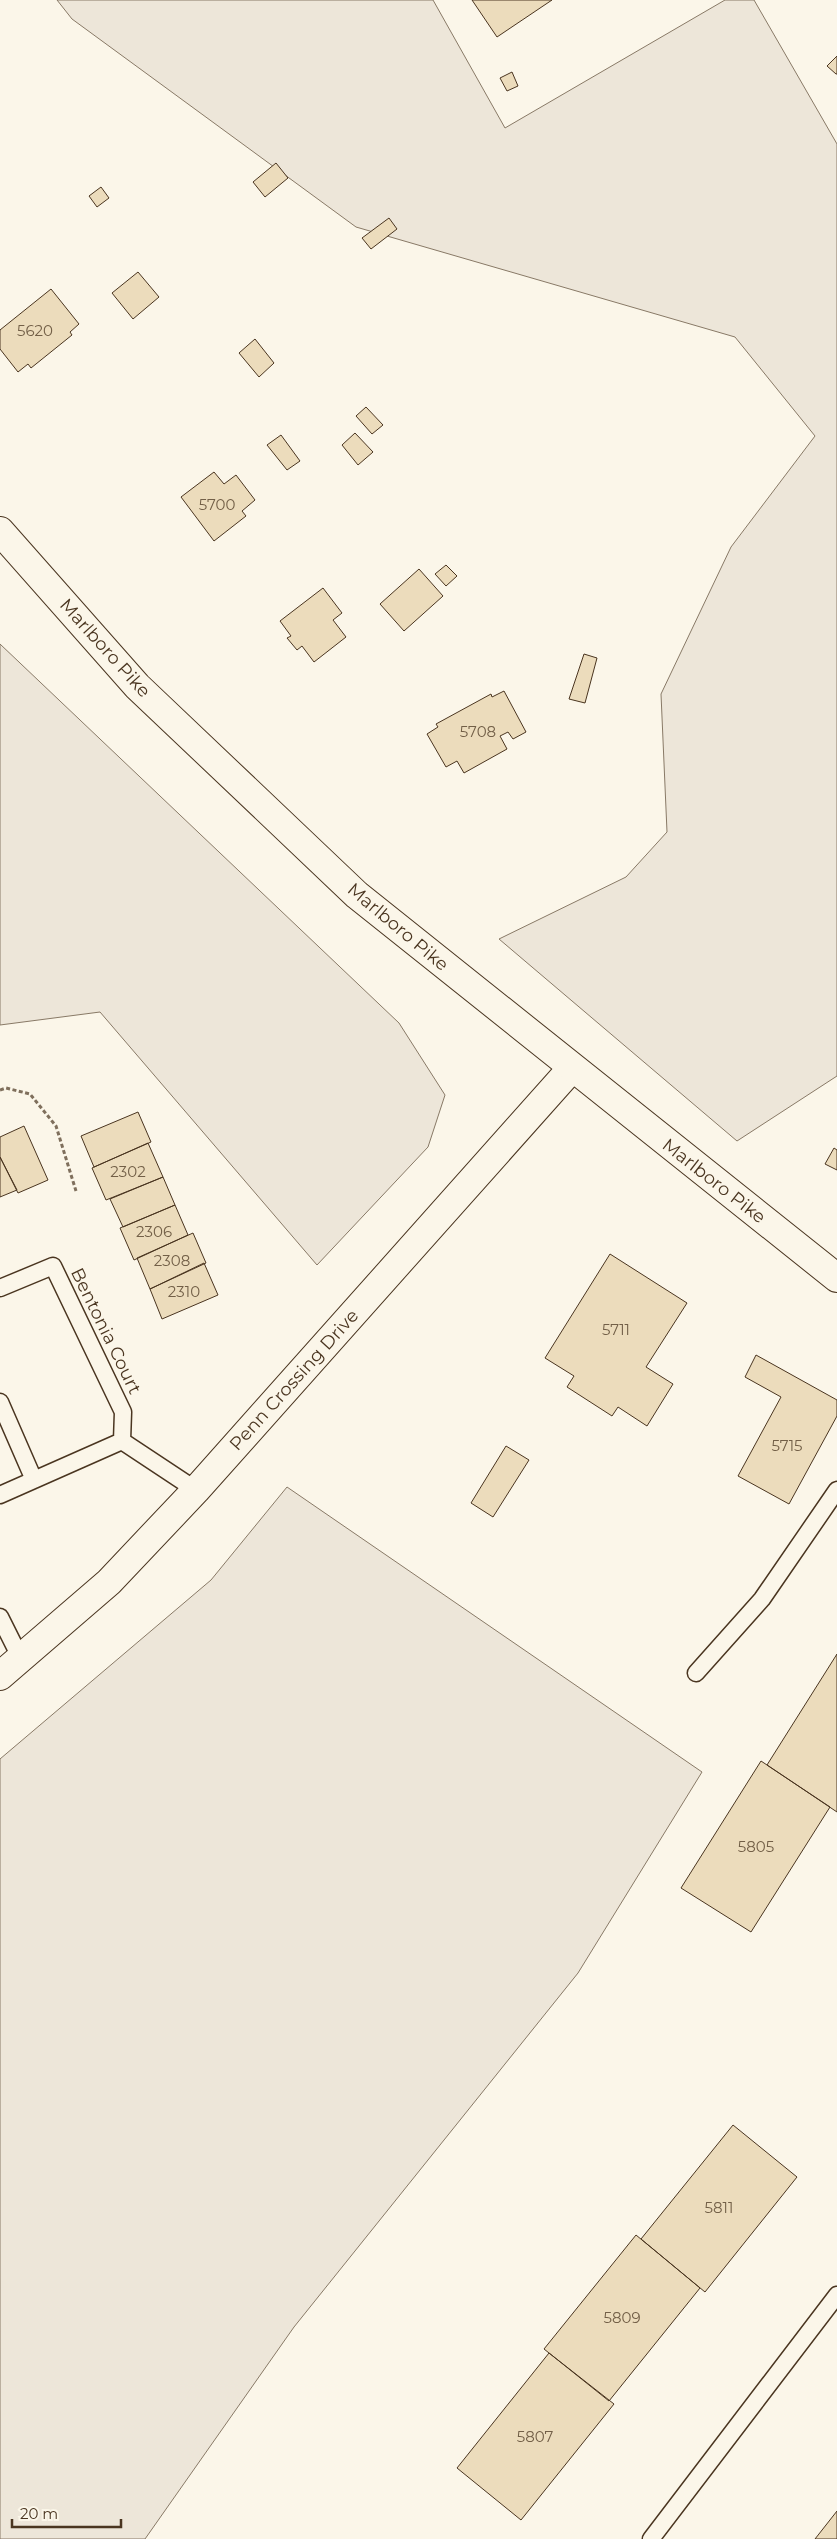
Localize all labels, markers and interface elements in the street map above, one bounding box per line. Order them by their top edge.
house number: 5620 [17,321,53,340]
house number: 5700 [199,495,235,514]
street label: Marlboro Pike [55,594,155,702]
house number: 5708 [460,722,496,741]
street label: Marlboro Pike [343,878,453,976]
street label: Marlboro Pike [658,1134,770,1228]
house number: 2302 [110,1162,146,1181]
house number: 2306 [136,1222,172,1241]
house number: 2308 [154,1251,190,1270]
street label: Bentonia Court [66,1264,146,1398]
house number: 2310 [168,1282,200,1301]
street label: Penn Crossing Drive [225,1305,363,1455]
house number: 5711 [602,1320,630,1339]
house number: 5715 [771,1436,803,1455]
house number: 5805 [738,1837,774,1856]
house number: 5811 [705,2198,733,2217]
house number: 5809 [603,2308,641,2327]
house number: 5807 [517,2427,554,2446]
scale bar [12,2496,121,2528]
text: 20 m [20,2504,58,2523]

